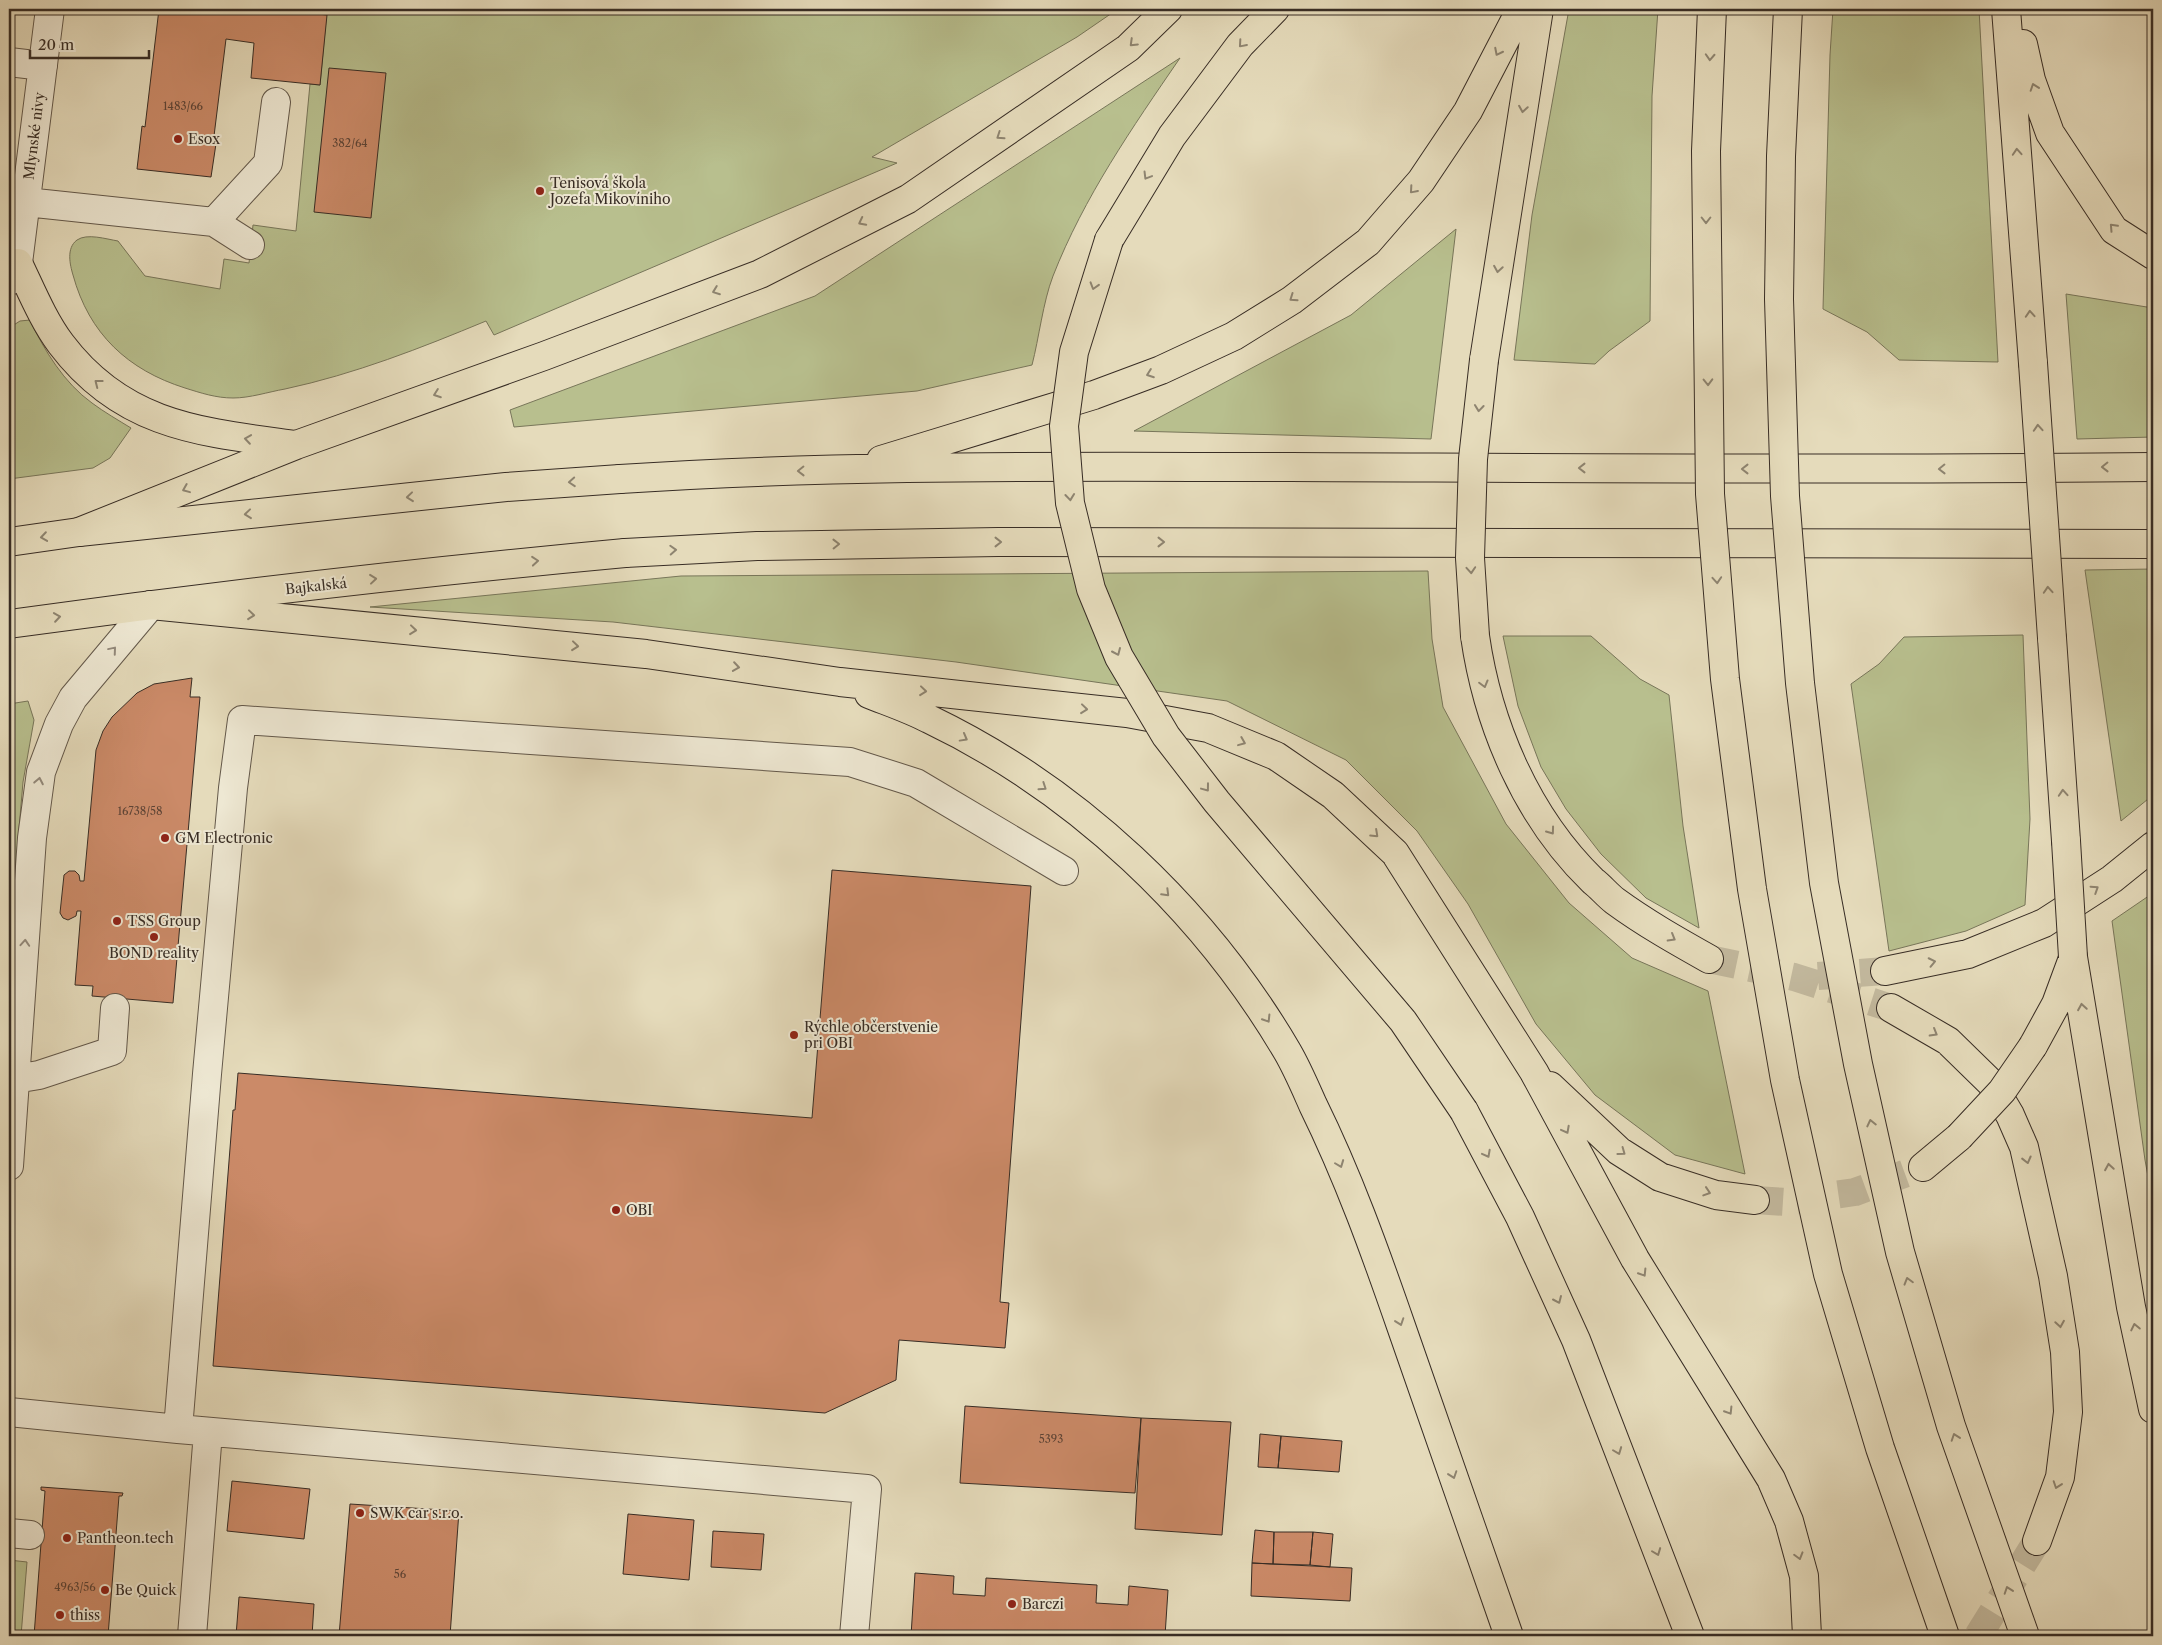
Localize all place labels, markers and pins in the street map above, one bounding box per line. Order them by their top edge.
place label: Esox [188,130,221,148]
marker: Esox [172,133,184,145]
place label: Tenisová škola Jozefa Mikovíniho [548,174,671,208]
marker: Tenisová škola Jozefa Mikovíniho [534,185,546,197]
place label: GM Electronic [175,829,273,847]
marker: GM Electronic [159,832,171,844]
place label: TSS Group [127,912,201,930]
marker: TSS Group [111,915,123,927]
marker: BOND reality [148,931,160,943]
place label: BOND reality [109,944,199,962]
place label: Rýchle občerstvenie pri OBI [804,1018,938,1052]
marker: Rýchle občerstvenie pri OBI [788,1029,800,1041]
place label: OBI [626,1201,653,1219]
marker: OBI [610,1204,622,1216]
place label: SWK car s.r.o. [370,1504,463,1522]
marker: SWK car s.r.o. [354,1507,366,1519]
place label: Pantheon.tech [77,1529,174,1547]
marker: Pantheon.tech [61,1532,73,1544]
place label: Be Quick [115,1581,177,1599]
marker: Be Quick [99,1584,111,1596]
place label: Barczi [1022,1595,1064,1613]
marker: Barczi [1006,1598,1018,1610]
place label: thiss [70,1606,100,1624]
marker: thiss [54,1609,66,1621]

